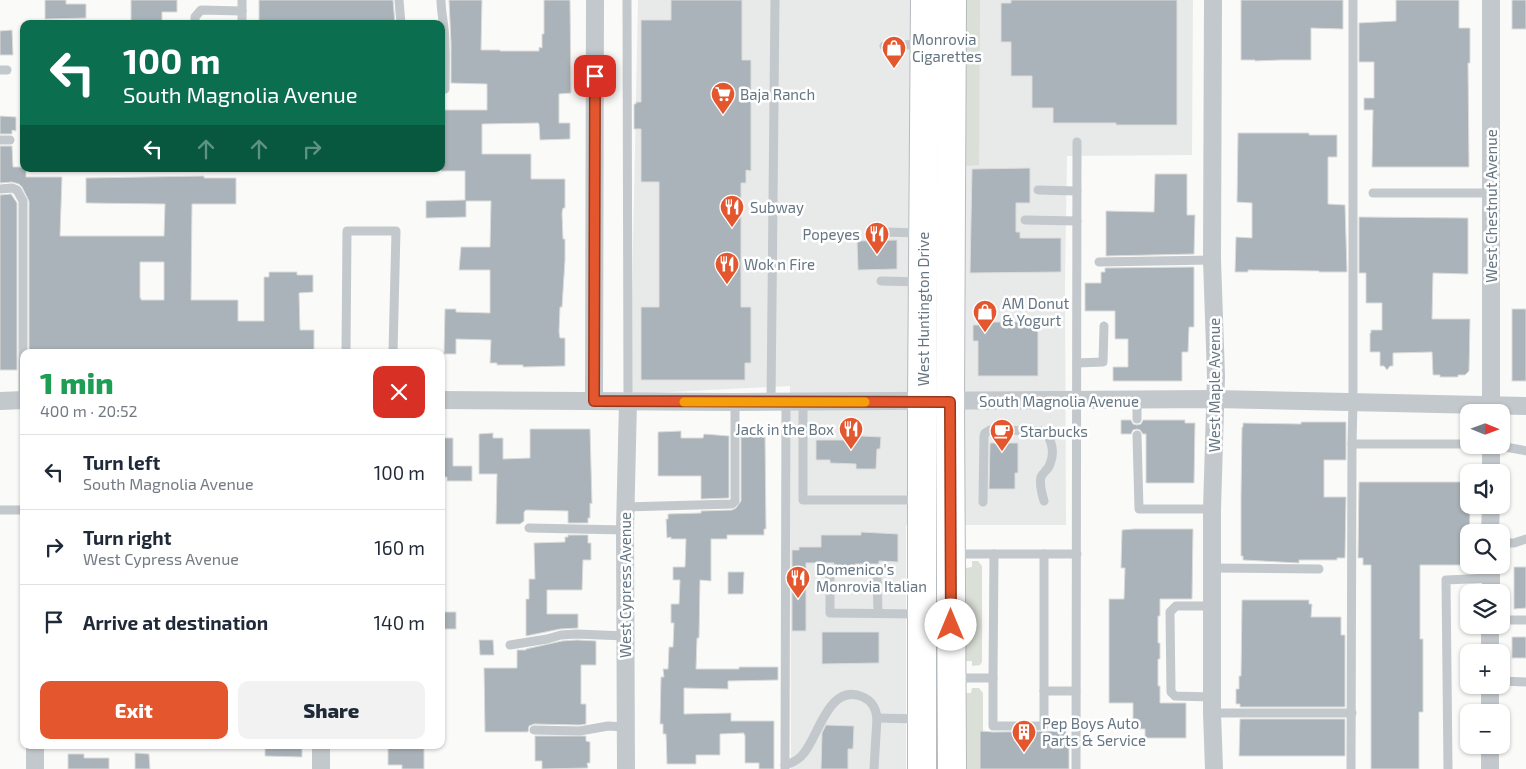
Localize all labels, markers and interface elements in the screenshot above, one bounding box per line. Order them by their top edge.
place label: Monrovia Cigarettes [912,30,982,65]
shop icon: Monrovia Cigarettes [881,35,907,69]
text: 100 m [123,39,221,81]
icon: left [40,40,105,105]
pin [574,55,616,97]
icon: arrive [581,62,609,90]
text: South Magnolia Avenue [123,81,358,107]
supermarket icon: Baja Ranch [710,81,736,115]
place label: Baja Ranch [740,85,815,104]
street label: West Chestnut Avenue [1482,129,1500,283]
icon: left [139,135,167,163]
icon: ahead [192,135,220,163]
icon: ahead [245,135,273,163]
icon: right [298,135,326,163]
restaurant icon: Subway [719,194,745,228]
place label: Subway [750,198,804,216]
restaurant icon: Popeyes [864,221,890,255]
place label: Popeyes [802,225,860,243]
street label: West Huntington Drive [914,232,932,386]
restaurant icon: Wok n Fire [714,251,740,285]
place label: Wok n Fire [744,255,815,273]
place label: AM Donut & Yogurt [1002,294,1070,329]
shop icon: AM Donut & Yogurt [972,299,998,333]
street label: West Maple Avenue [1205,318,1223,452]
text: 1 min [40,364,114,400]
button: close [373,366,425,418]
street label: South Magnolia Avenue [979,392,1139,410]
text: 400 m · 20:52 [40,401,138,420]
north arrow [1460,404,1510,454]
map controls [1460,404,1510,754]
restaurant icon: Jack in the Box [838,416,864,450]
cafe icon: Starbucks [989,418,1015,452]
place label: Jack in the Box [736,420,834,438]
place label: Starbucks [1020,422,1088,440]
text: Turn left [83,451,160,474]
icon: left [40,458,68,486]
text: 100 m [374,461,425,484]
button: sound [1460,464,1510,514]
text: South Magnolia Avenue [83,474,254,493]
street label: West Cypress Avenue [616,512,634,658]
button: search [1460,524,1510,574]
text: Turn right [83,526,171,549]
icon: right [40,533,68,561]
text: 160 m [374,536,425,559]
text: West Cypress Avenue [83,549,239,568]
place label: Domenico's Monrovia Italian [816,560,927,595]
restaurant icon: Domenico's Monrovia Italian [785,565,811,599]
button: layers [1460,584,1510,634]
position arrow [924,598,976,650]
icon: arrive [40,608,68,636]
text: Arrive at destination [83,611,268,634]
text: 140 m [373,611,425,634]
button: + [1460,644,1510,694]
button: Exit [40,681,228,739]
button: Share [238,681,425,739]
button: − [1460,704,1510,754]
place label: Pep Boys Auto Parts & Service [1042,714,1146,749]
building icon: Pep Boys Auto Parts & Service [1011,719,1037,753]

